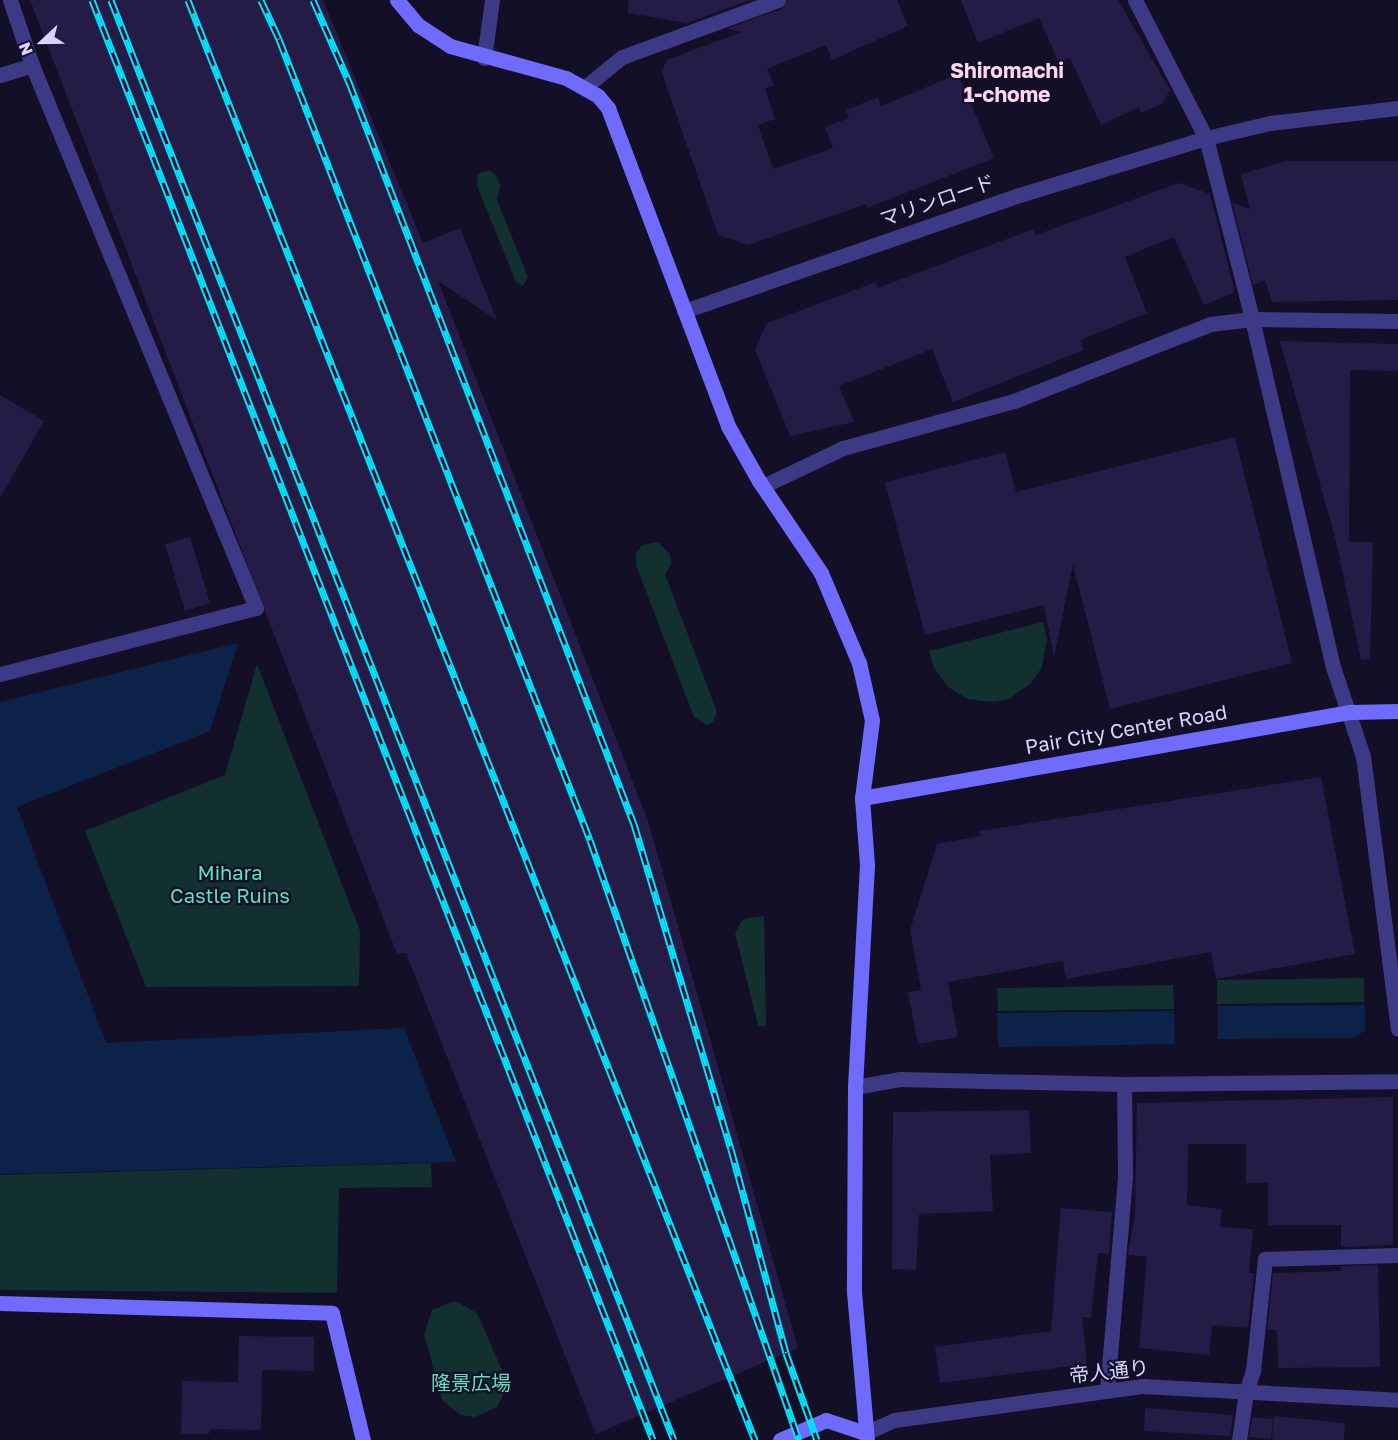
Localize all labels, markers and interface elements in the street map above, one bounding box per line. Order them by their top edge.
north arrow [12,12,72,72]
text: N [14,39,37,58]
district label: Shiromachi 1-chome [950,57,1064,107]
street label: マリンロード [876,169,998,231]
street label: Pair City Center Road [1023,699,1229,759]
park label: Mihara Castle Ruins [170,860,290,907]
street label: 帝人通り [1068,1355,1150,1387]
park label: 隆景広場 [431,1370,511,1394]

